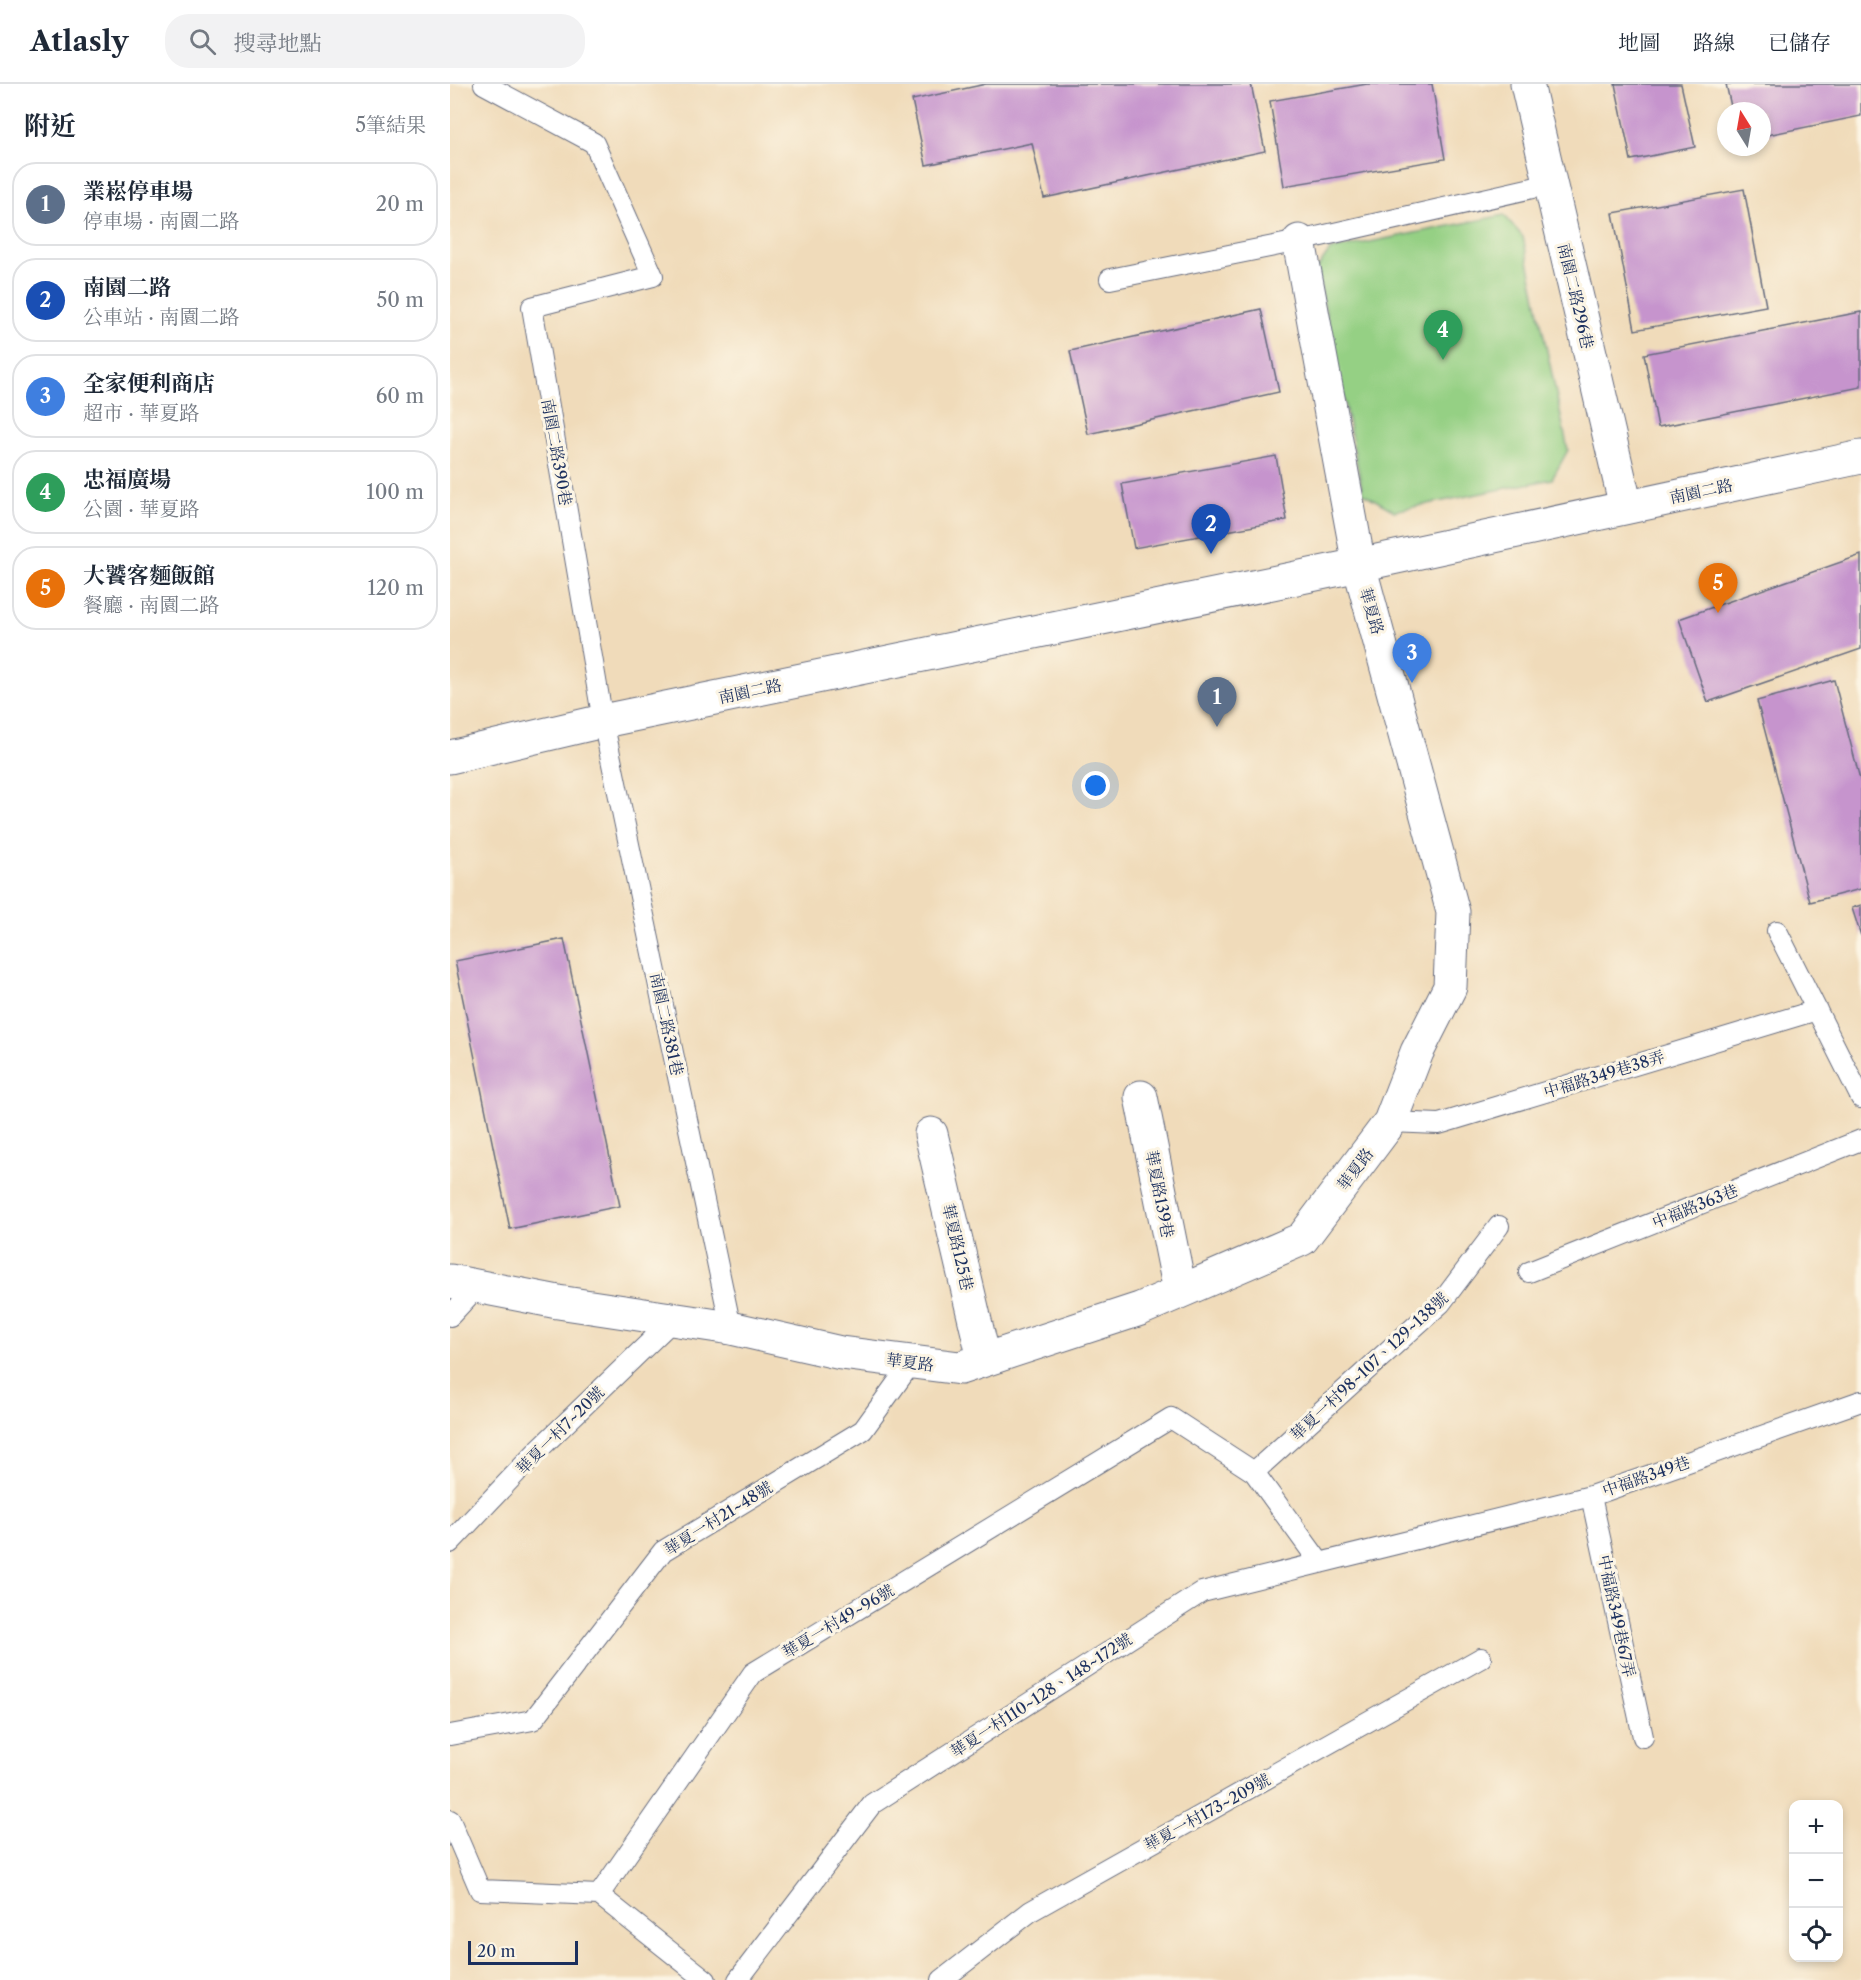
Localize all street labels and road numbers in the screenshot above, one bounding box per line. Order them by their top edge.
street label: 南園二路296巷 [1554,241,1598,351]
street label: 南園二路390巷 [538,397,576,507]
street label: 南園二路 [1668,475,1734,507]
street label: 華夏路 [1356,585,1388,637]
street label: 南園二路 [717,675,783,707]
street label: 南園二路381巷 [646,971,688,1077]
street label: 中福路349巷38弄 [1541,1046,1667,1102]
street label: 華夏路 [1333,1144,1377,1194]
street label: 華夏路139巷 [1142,1148,1178,1240]
street label: 中福路363巷 [1649,1180,1741,1232]
street label: 華夏路125巷 [938,1202,978,1292]
street label: 華夏一村98~107、129~138號 [1286,1288,1452,1444]
street label: 華夏路 [885,1349,935,1375]
street label: 華夏一村7~20號 [512,1382,608,1478]
street label: 中福路349巷 [1600,1452,1692,1500]
street label: 華夏一村21~48號 [660,1477,776,1559]
street label: 中福路349巷67弄 [1594,1553,1640,1679]
street label: 華夏一村49~96號 [779,1580,897,1662]
street label: 華夏一村110~128、148~172號 [946,1629,1136,1761]
street label: 華夏一村173~209號 [1140,1769,1274,1855]

